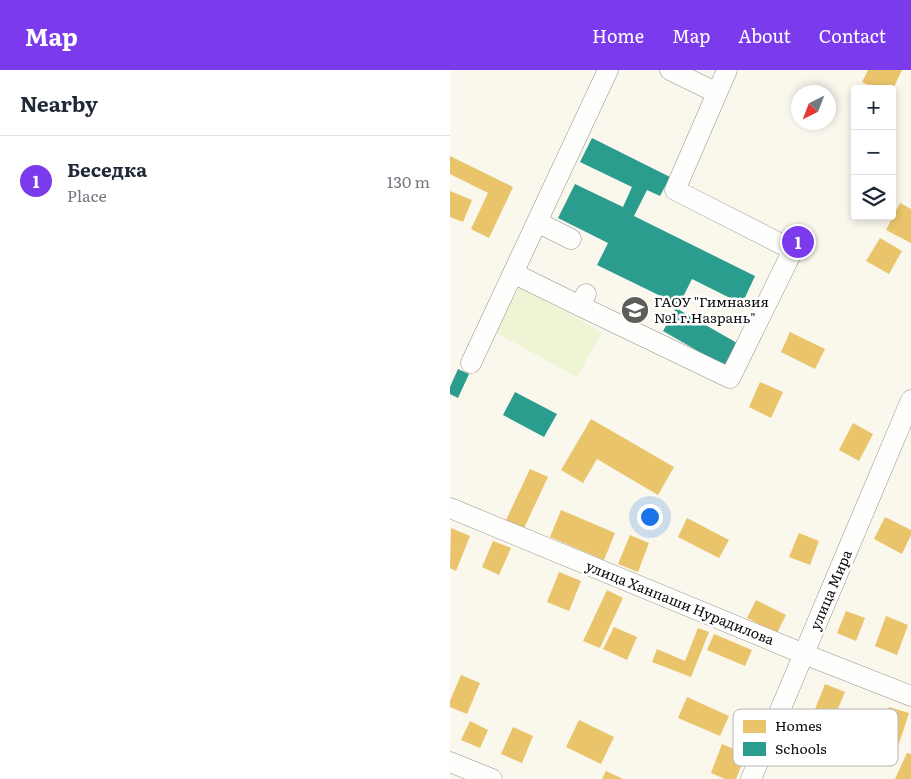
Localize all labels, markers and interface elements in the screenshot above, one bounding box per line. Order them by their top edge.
text: Map [25,18,78,53]
text: Home [592,22,644,49]
text: Map [672,22,710,49]
text: About [738,22,791,49]
text: Contact [819,22,886,49]
north arrow [791,85,836,130]
map controls [851,85,896,220]
button: + [851,85,896,130]
text: Nearby [20,87,98,118]
button: − [851,130,896,175]
text: Беседка [67,155,147,183]
text: 1 [33,169,39,193]
text: 130 m [387,169,430,193]
button: layers [851,175,896,220]
text: Place [67,183,107,207]
pin: 1 [782,223,814,261]
place label: ГАОУ "Гимназия №1 г.Назрань" [654,291,769,327]
school or university icon: ГАОУ "Гимназия №1 г.Назрань" [620,295,650,325]
your location [637,504,663,530]
street label: улица Мира [804,546,856,633]
street label: улица Ханпаши Нурадилова [583,555,778,649]
legend [733,709,898,766]
text: Homes [775,715,822,735]
text: Schools [775,738,827,758]

